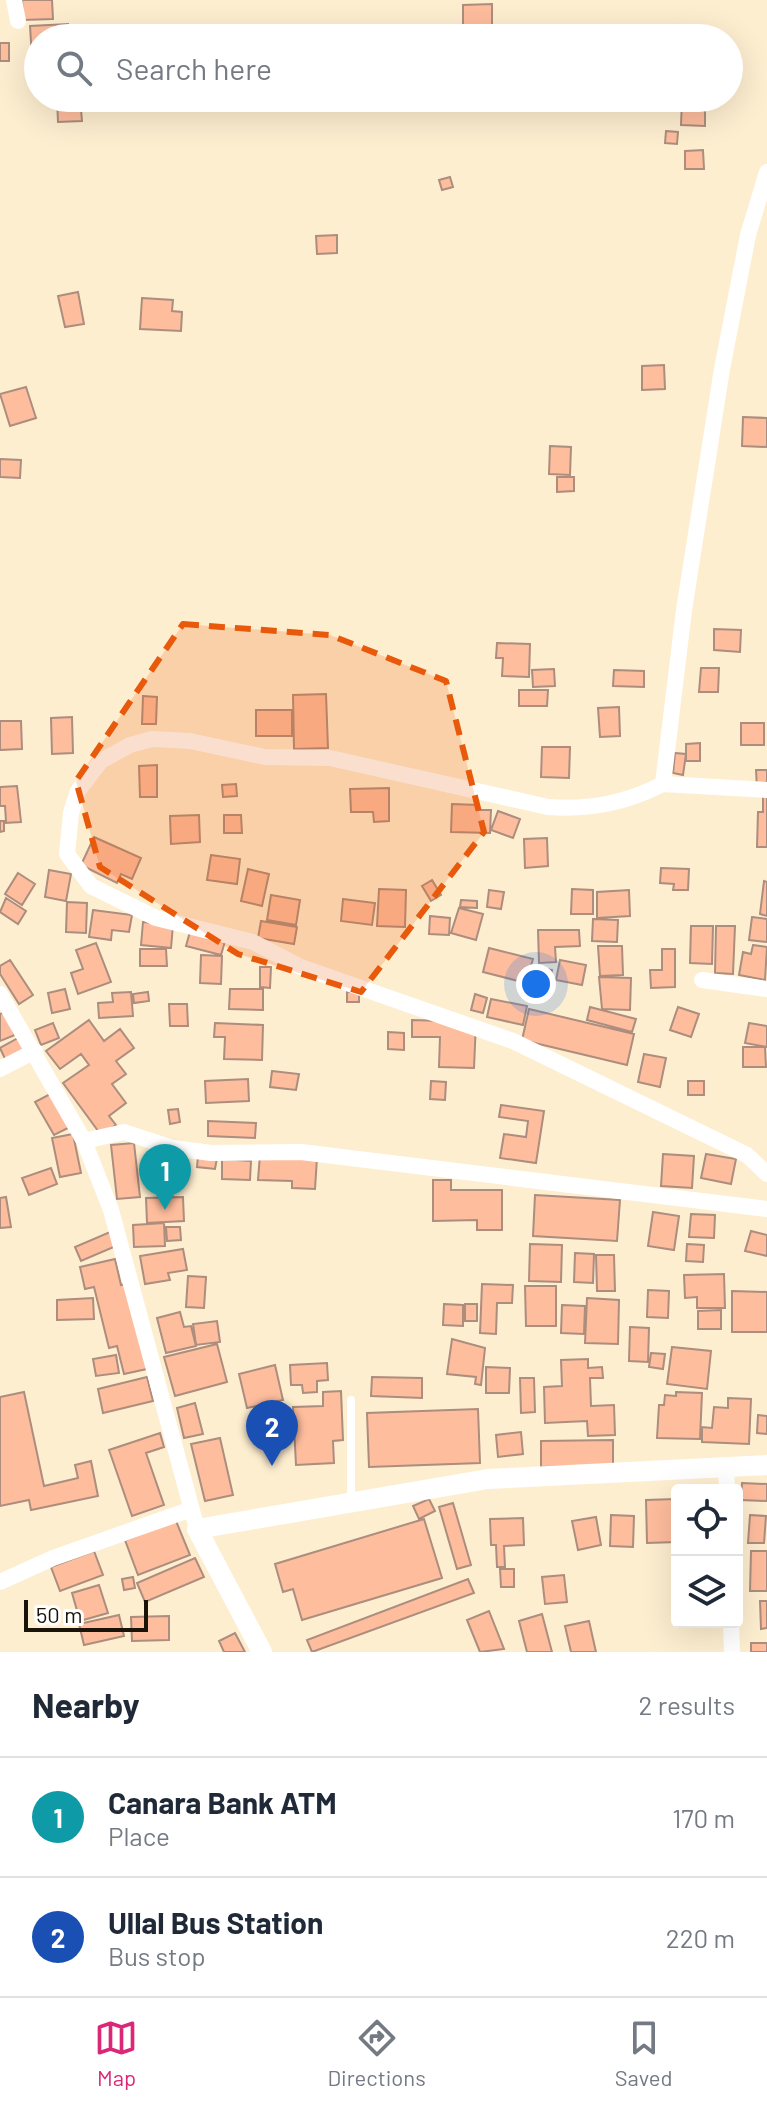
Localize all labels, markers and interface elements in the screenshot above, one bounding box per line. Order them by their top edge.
search box [24,24,743,112]
icon: search [52,46,96,90]
text: Search here [116,50,272,86]
your location [516,964,556,1004]
pin: 1 [139,1144,191,1210]
pin: 2 [246,1400,298,1466]
map controls [671,1484,743,1628]
button: locate [671,1484,743,1556]
button: layers [671,1556,743,1628]
scale bar [24,1596,148,1632]
text: 50 m [36,1601,82,1627]
text: Nearby [32,1684,140,1725]
text: 2 results [639,1689,735,1720]
text: Canara Bank ATM [108,1784,337,1820]
text: 1 [53,1802,63,1833]
text: 170 m [672,1802,735,1833]
text: Place [108,1820,170,1851]
text: Ullal Bus Station [108,1904,323,1940]
text: 2 [51,1922,65,1953]
text: 220 m [666,1922,735,1953]
text: Bus stop [108,1940,206,1971]
tab: Map [94,2016,138,2090]
tab: Directions [327,2016,426,2090]
tab: Saved [615,2016,672,2090]

